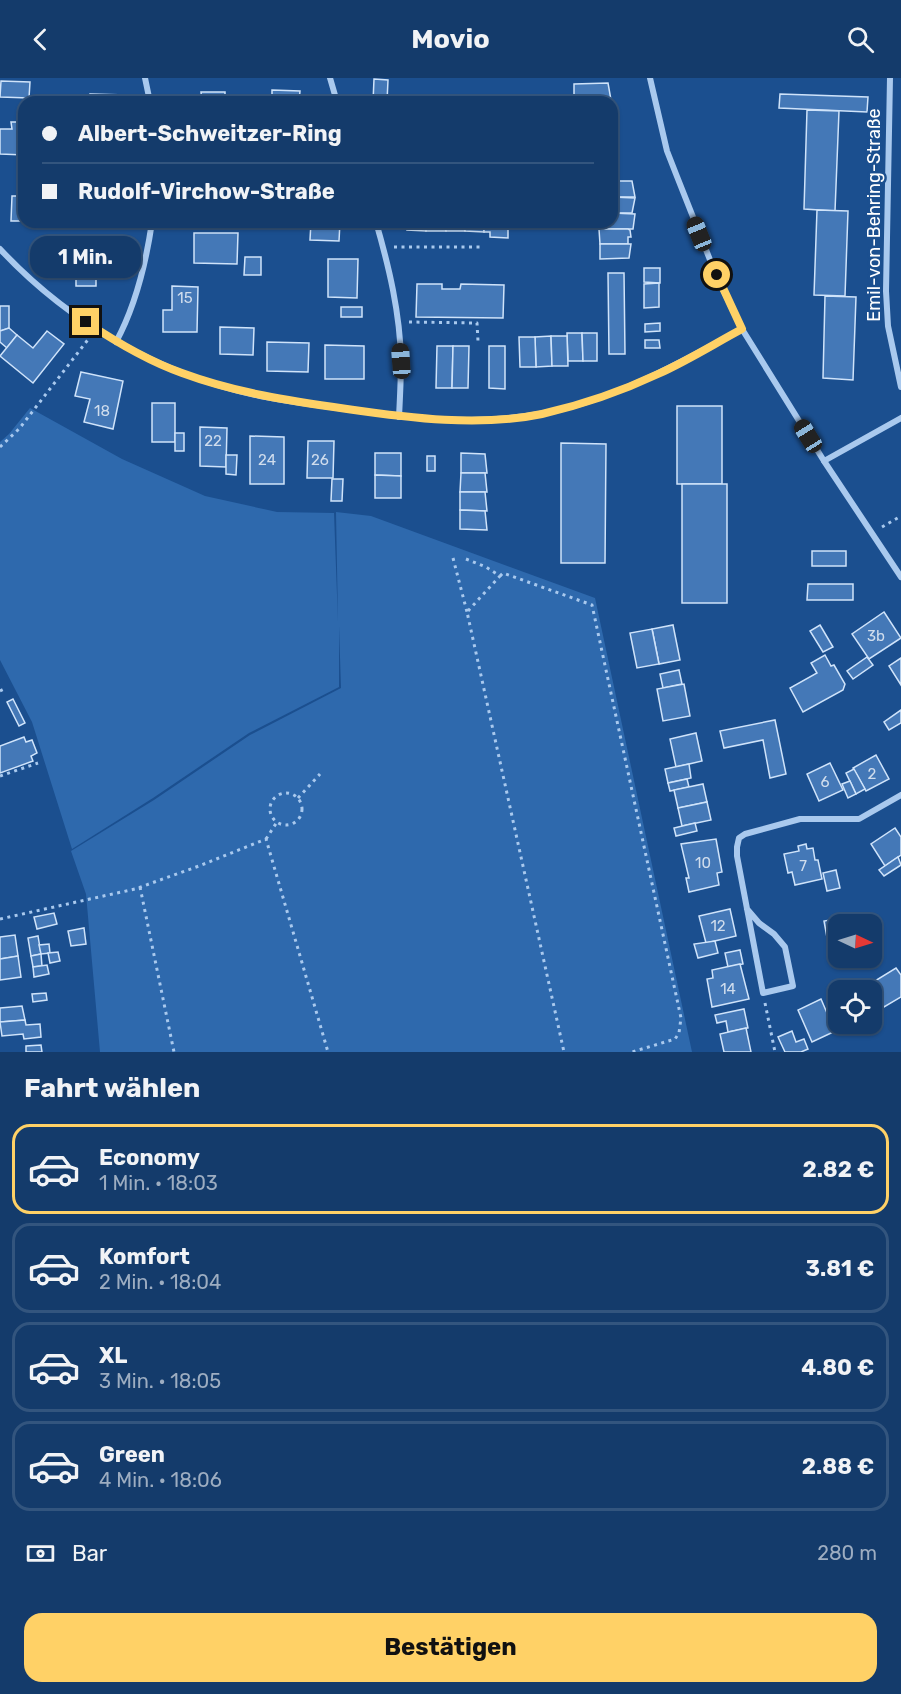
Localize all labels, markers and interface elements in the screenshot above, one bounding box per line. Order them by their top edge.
icon: back [24,23,57,56]
text: Movio [411,23,490,55]
icon: search [844,23,877,56]
street label: Emil-von-Behring-Straße [863,108,885,322]
text: Albert-Schweitzer-Ring [78,120,342,147]
text: Rudolf-Virchow-Straße [78,178,335,205]
car [684,214,714,254]
callout: 1 Min. [31,235,142,277]
text: 1 Min. [58,245,113,269]
route start [703,261,730,288]
house number: 15 [177,289,193,307]
route end [72,308,99,335]
car [391,342,411,380]
house number: 18 [94,402,110,420]
car [791,416,825,456]
house number: 22 [204,432,222,450]
house number: 24 [258,451,276,469]
house number: 26 [311,451,329,469]
house number: 3b [867,627,885,645]
house number: 2 [868,765,877,783]
house number: 6 [820,773,830,791]
house number: 10 [695,854,711,872]
house number: 7 [799,857,807,875]
north arrow [828,914,882,968]
map controls [828,914,882,1034]
house number: 12 [710,917,726,935]
house number: 14 [720,980,736,998]
button: locate [828,980,882,1034]
text: Fahrt wählen [24,1072,200,1104]
icon: car [27,1142,81,1196]
text: Economy [99,1144,200,1171]
text: 2.82 € [802,1156,874,1183]
text: 1 Min. · 18:03 [99,1171,218,1195]
icon: car [27,1241,81,1295]
text: Komfort [99,1243,190,1270]
text: 3.81 € [806,1255,874,1282]
text: 2 Min. · 18:04 [99,1270,221,1294]
icon: car [27,1340,81,1394]
text: XL [99,1342,127,1369]
text: 4.80 € [801,1354,874,1381]
text: 3 Min. · 18:05 [99,1369,221,1393]
icon: car [27,1439,81,1493]
text: Green [99,1441,165,1468]
text: 2.88 € [802,1453,874,1480]
text: 4 Min. · 18:06 [99,1468,222,1492]
icon: cash [24,1537,57,1570]
text: Bar [72,1540,107,1567]
text: 280 m [817,1541,877,1565]
button: Bestätigen [24,1613,877,1682]

